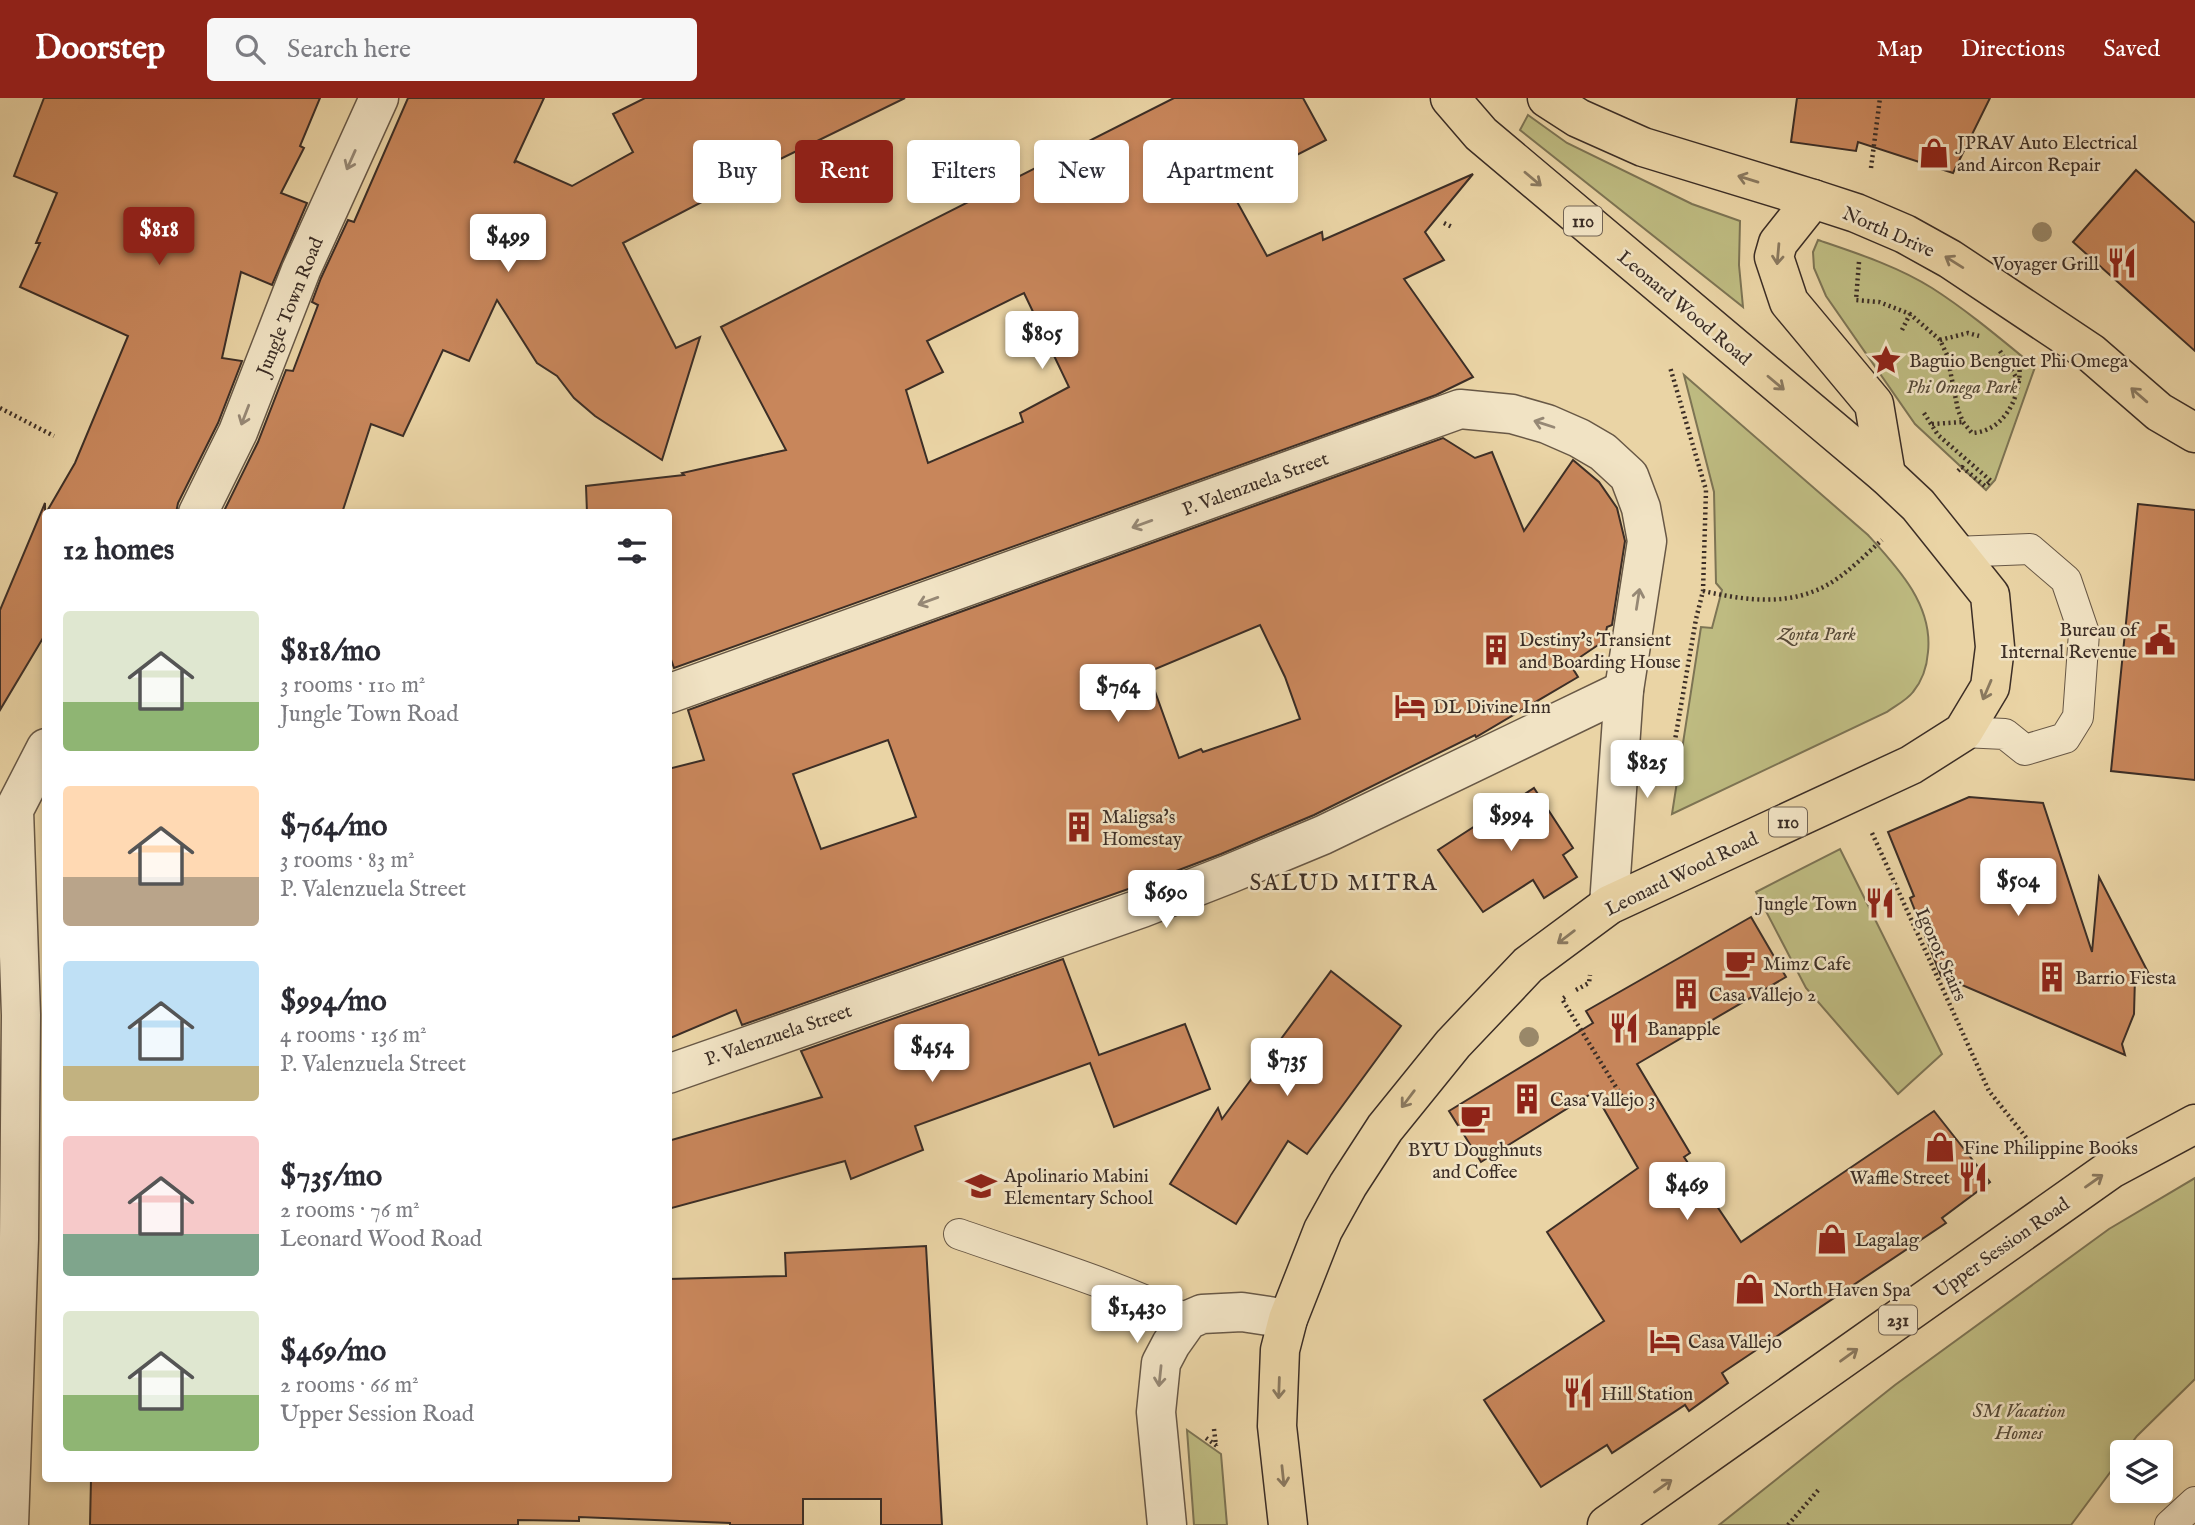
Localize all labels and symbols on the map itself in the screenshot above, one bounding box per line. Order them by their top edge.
place label: JPRAV Auto Electrical and Aircon Repair [1955,132,2138,178]
shop icon: JPRAV Auto Electrical and Aircon Repair [1917,136,1951,170]
one-way arrow [344,149,357,171]
one-way arrow [1524,170,1542,186]
one-way arrow [1737,172,1759,185]
street label: North Drive [1838,202,1938,264]
road number: 110 [1564,207,1602,236]
pin: $818 [118,208,200,267]
pin: $499 [467,214,549,274]
street label: Jungle Town Road [251,233,330,381]
one-way arrow [1771,242,1784,265]
street label: Leonard Wood Road [1612,246,1756,372]
restaurant icon: Voyager Grill [2105,246,2139,280]
place label: Voyager Grill [1991,253,2100,277]
one-way arrow [1945,255,1965,269]
pin: $805 [1001,312,1083,371]
place icon: Baguio Benguet Phi Omega [1869,343,1903,377]
place label: Baguio Benguet Phi Omega [1909,350,2129,374]
one-way arrow [1766,375,1784,391]
park label: Phi Omega Park [1906,376,2018,400]
one-way arrow [2130,387,2148,403]
one-way arrow [237,404,250,426]
one-way arrow [1533,417,1555,429]
street label: P. Valenzuela Street [1179,447,1333,522]
one-way arrow [1132,519,1154,531]
one-way arrow [1632,588,1645,611]
one-way arrow [918,596,940,608]
place label: Bureau of Internal Revenue [2000,619,2140,665]
park label: Zonta Park [1776,623,1856,647]
public building icon: Bureau of Internal Revenue [2143,623,2177,657]
place label: Destiny's Transient and Boarding House [1519,629,1681,675]
building icon: Destiny's Transient and Boarding House [1479,633,1513,667]
pin: $764 [1077,664,1159,724]
one-way arrow [1979,678,1992,700]
hotel icon: DL Divine Inn [1393,689,1427,723]
place label: DL Divine Inn [1433,696,1551,720]
pin: $825 [1606,740,1688,800]
pin: $994 [1470,794,1552,853]
place label: Maligsa's Homestay [1102,806,1183,852]
road number: 110 [1769,808,1807,836]
building icon: Maligsa's Homestay [1062,810,1096,844]
street label: Leonard Wood Road [1602,827,1763,922]
pin: $504 [1977,858,2059,918]
district label: SALUD MITRA [1249,869,1439,898]
pin: $690 [1125,870,1207,930]
restaurant icon: Jungle Town [1863,886,1897,920]
place label: Jungle Town [1755,893,1857,917]
street label: Igorot Stairs [1909,904,1971,1005]
one-way arrow [1557,929,1576,944]
cafe icon: Mimz Cafe [1723,946,1757,980]
place label: Mimz Cafe [1763,953,1851,977]
building icon: Barrio Fiesta [2035,960,2069,994]
place label: Barrio Fiesta [2075,967,2177,991]
building icon: Casa Vallejo 2 [1669,977,1703,1011]
place label: Casa Vallejo 2 [1709,984,1816,1008]
street label: P. Valenzuela Street [702,999,856,1072]
restaurant icon: Banapple [1607,1011,1641,1045]
place label: Banapple [1647,1018,1721,1042]
pin: $454 [891,1024,973,1084]
pin: $735 [1246,1038,1328,1098]
building icon: Casa Vallejo 3 [1510,1082,1544,1116]
one-way arrow [1400,1089,1415,1108]
place label: Casa Vallejo 3 [1550,1089,1655,1113]
cafe icon: BYU Doughnuts and Coffee [1458,1101,1492,1135]
shop icon: Fine Philippine Books [1923,1130,1957,1164]
place label: Fine Philippine Books [1963,1137,2138,1161]
place label: BYU Doughnuts and Coffee [1408,1139,1542,1185]
restaurant icon: Waffle Street [1956,1160,1990,1194]
pin: $469 [1646,1162,1728,1222]
place label: Apolinario Mabini Elementary School [1003,1165,1154,1211]
place label: Waffle Street [1850,1167,1950,1191]
school or university icon: Apolinario Mabini Elementary School [964,1169,998,1203]
one-way arrow [2084,1174,2103,1188]
street label: Upper Session Road [1930,1192,2075,1304]
shop icon: Lagalag [1815,1222,1849,1256]
place label: Lagalag [1855,1229,1920,1253]
shop icon: North Haven Spa [1733,1272,1767,1306]
place label: North Haven Spa [1773,1279,1912,1303]
pin: $1,430 [1080,1286,1194,1345]
road number: 231 [1879,1306,1917,1335]
hotel icon: Casa Vallejo [1648,1324,1682,1358]
place label: Casa Vallejo [1688,1331,1782,1355]
one-way arrow [1839,1348,1858,1362]
one-way arrow [1153,1365,1166,1387]
one-way arrow [1272,1376,1285,1399]
restaurant icon: Hill Station [1561,1376,1595,1410]
place label: Hill Station [1601,1383,1693,1407]
park label: SM Vacation Homes [1972,1400,2066,1446]
one-way arrow [1276,1464,1289,1486]
one-way arrow [1653,1479,1672,1493]

